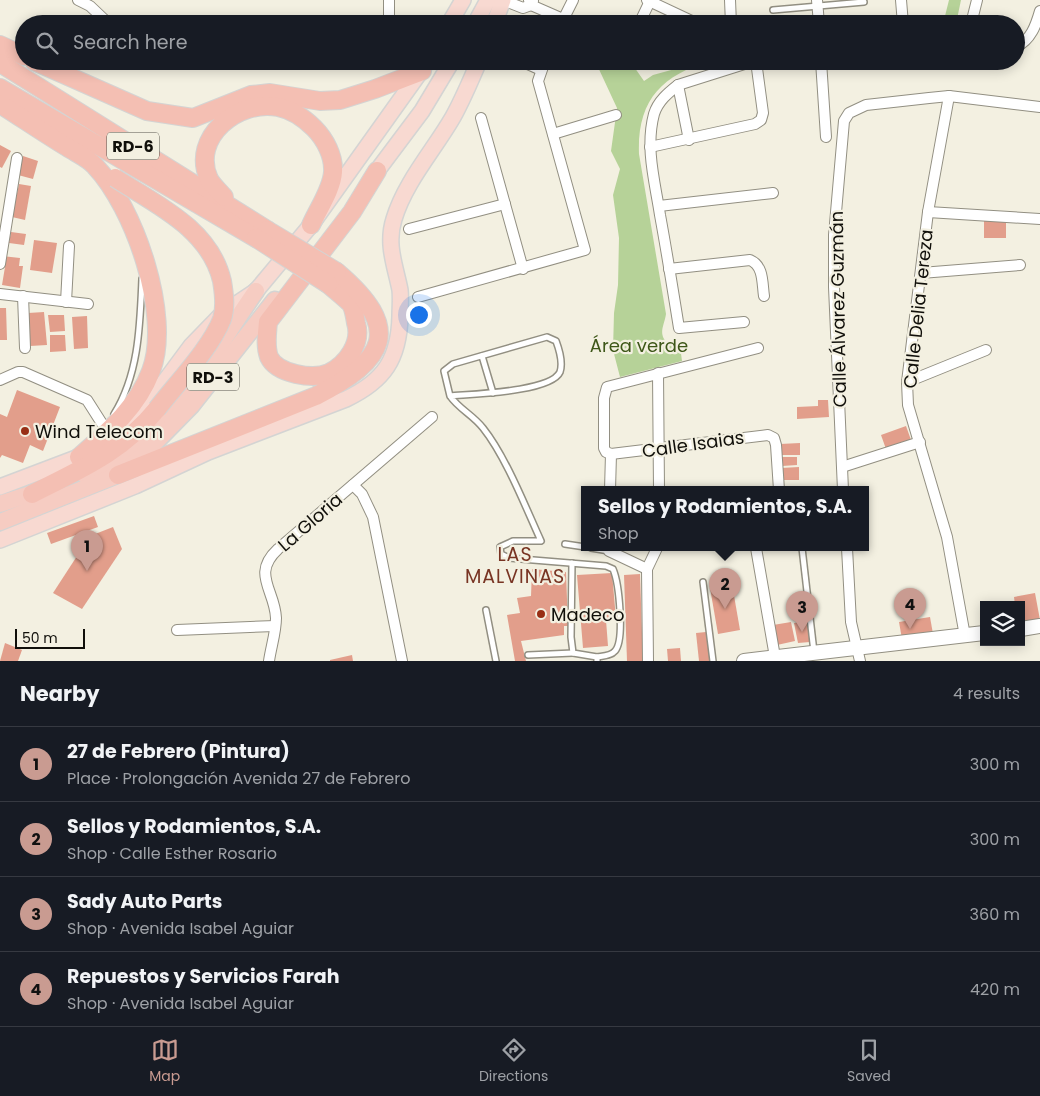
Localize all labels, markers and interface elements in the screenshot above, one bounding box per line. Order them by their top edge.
search box [15,15,1025,70]
icon: search [33,29,61,57]
text: Search here [73,29,187,56]
road number: RD-6 [107,132,159,160]
street label: Calle Álvarez Guzmán [824,211,852,407]
street label: Calle Delia Tereza [897,228,939,390]
your location [406,302,432,328]
park label: Área verde [590,333,688,358]
road number: RD-3 [187,364,239,391]
place label: Wind Telecom [35,419,163,444]
street label: Calle Isaias [640,424,746,464]
marker: Wind Telecom [19,425,31,437]
popup [581,486,869,551]
street label: La Gloria [272,487,348,557]
text: Sellos y Rodamientos, S.A. [598,493,852,520]
text: Shop [598,522,639,545]
pin: 1 [71,530,103,571]
district label: LAS MALVINAS [465,541,565,590]
pin: 2 [709,568,741,609]
pin: 4 [894,588,926,629]
pin: 3 [786,591,818,632]
map controls [980,601,1025,646]
button: layers [980,601,1025,646]
place label: Madeco [551,602,624,627]
marker: Madeco [535,608,547,620]
scale bar [15,626,85,649]
text: 50 m [22,628,58,648]
text: Nearby [20,679,100,708]
text: 4 results [953,682,1020,705]
text: 27 de Febrero (Pintura) [67,738,290,765]
text: 1 [33,753,39,776]
text: 300 m [970,753,1020,776]
text: Place · Prolongación Avenida 27 de Febrero [67,767,410,790]
text: Sellos y Rodamientos, S.A. [67,813,321,840]
text: 2 [31,828,41,851]
text: 300 m [970,828,1020,851]
text: Shop · Calle Esther Rosario [67,842,277,865]
text: Sady Auto Parts [67,888,222,915]
text: 3 [31,903,41,926]
text: 360 m [970,903,1020,926]
text: Shop · Avenida Isabel Aguiar [67,917,294,940]
text: Repuestos y Servicios Farah [67,963,340,990]
text: 4 [31,978,41,1001]
text: 420 m [970,978,1020,1001]
text: Shop · Avenida Isabel Aguiar [67,992,294,1015]
tab: Map [149,1036,180,1087]
tab: Directions [479,1036,548,1087]
tab: Saved [847,1036,891,1087]

